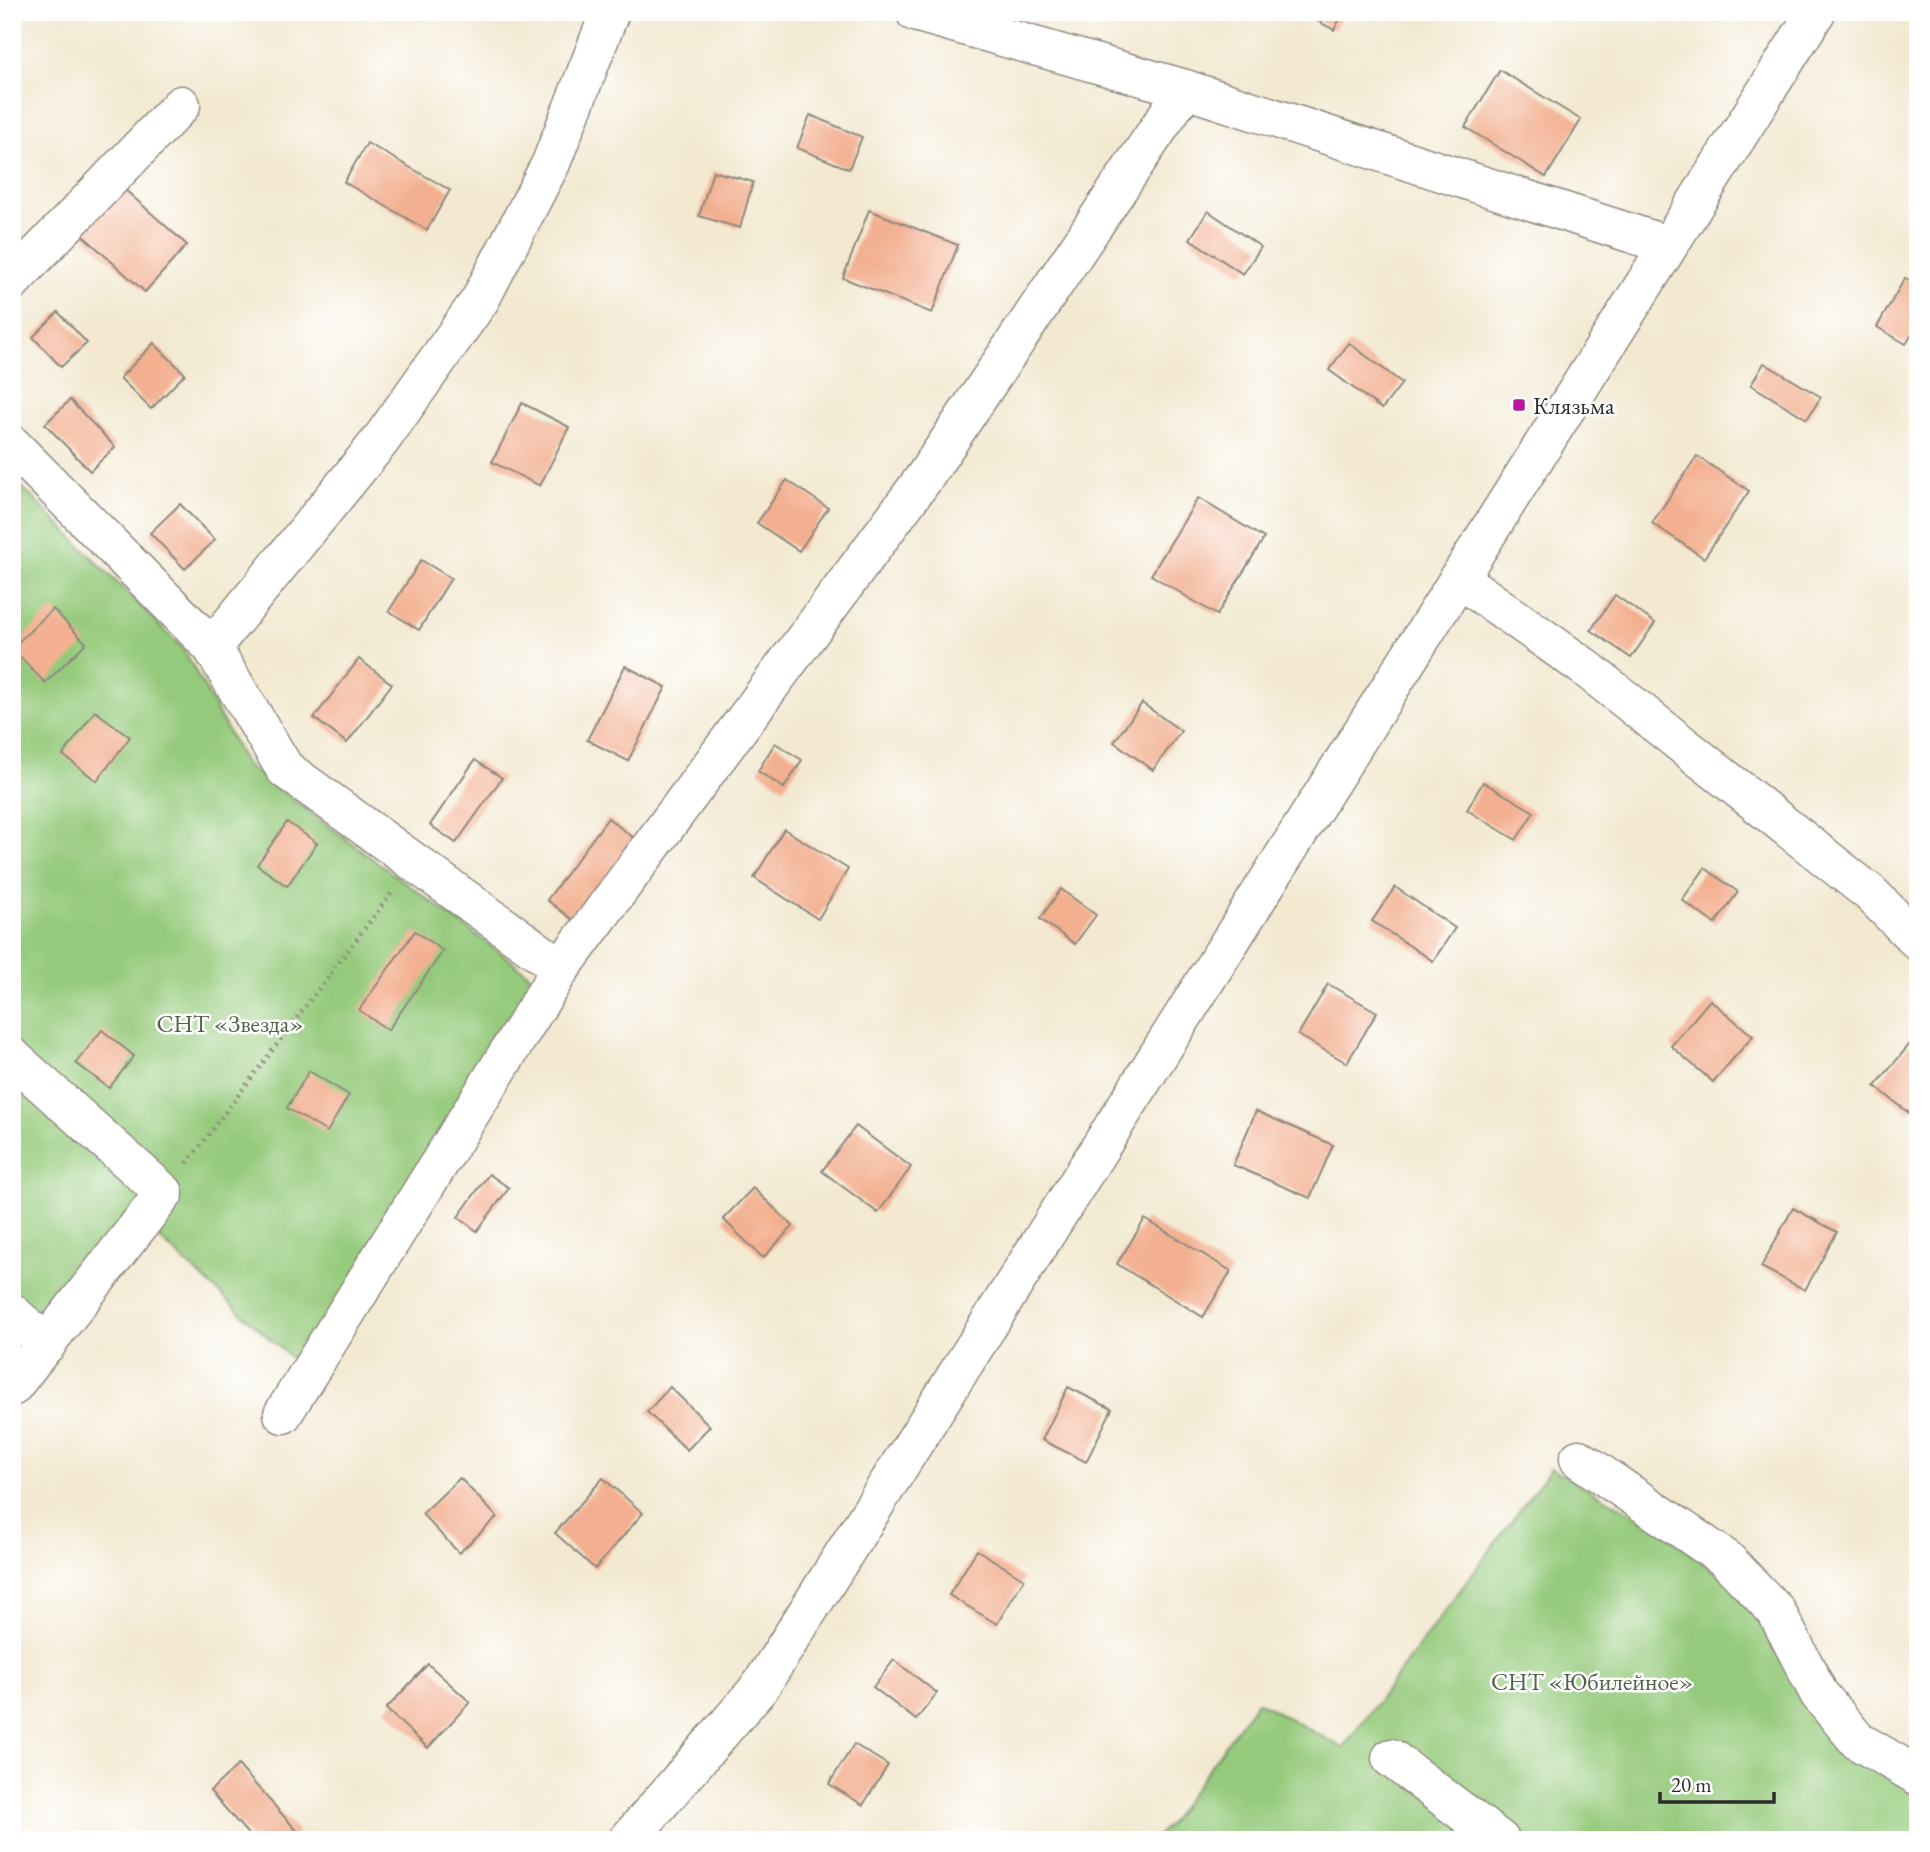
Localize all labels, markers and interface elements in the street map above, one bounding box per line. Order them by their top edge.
place label: Клязьма [1533,390,1615,421]
marker: Клязьма [1511,397,1527,413]
park label: СНТ «Звезда» [157,1008,304,1039]
park label: СНТ «Юбилейное» [1491,1666,1693,1697]
scale bar [1660,1761,1774,1805]
text: 20 m [1671,1771,1712,1798]

